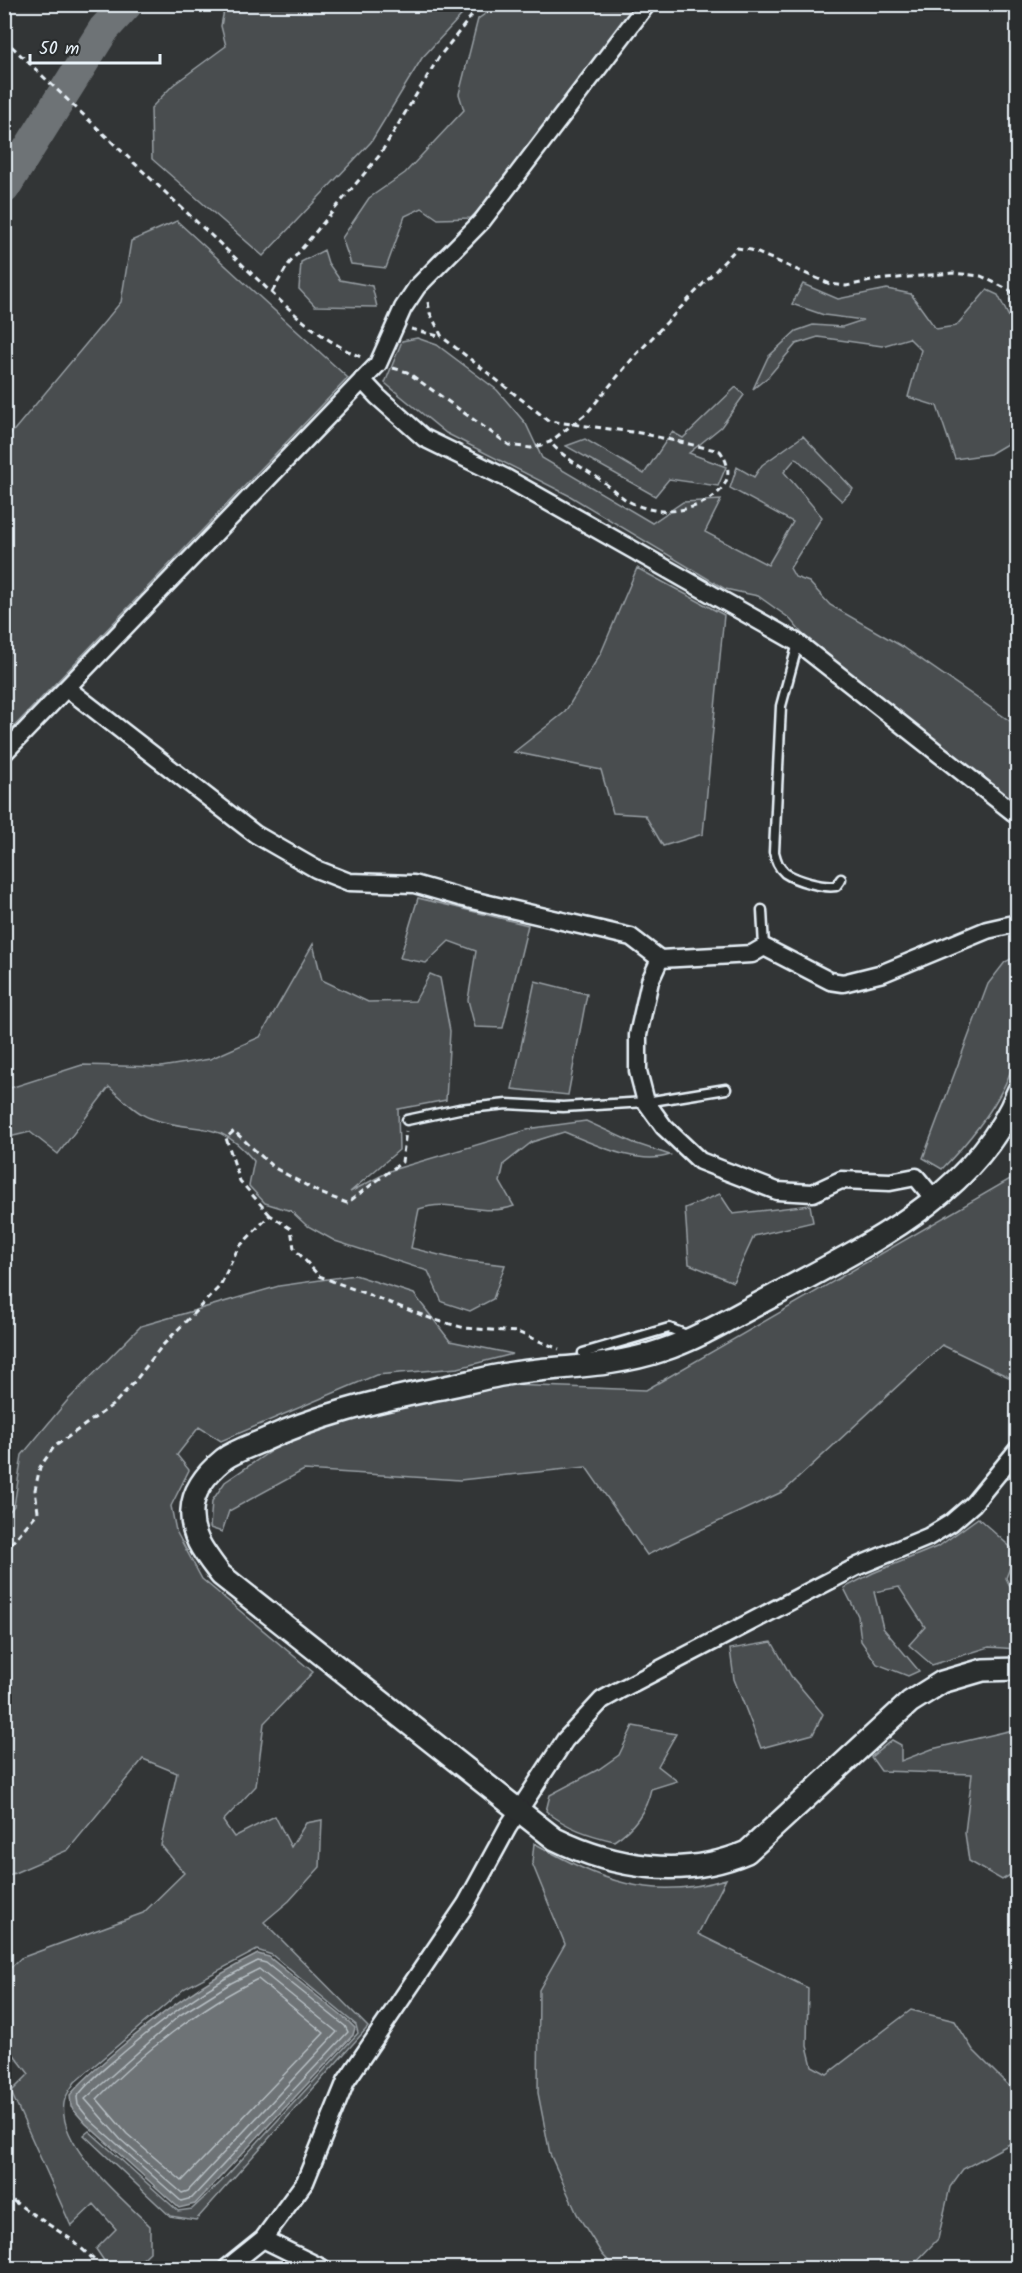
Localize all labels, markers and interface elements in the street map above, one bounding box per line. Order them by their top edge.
scale bar [30,27,160,65]
text: 50 m [39,35,79,64]

